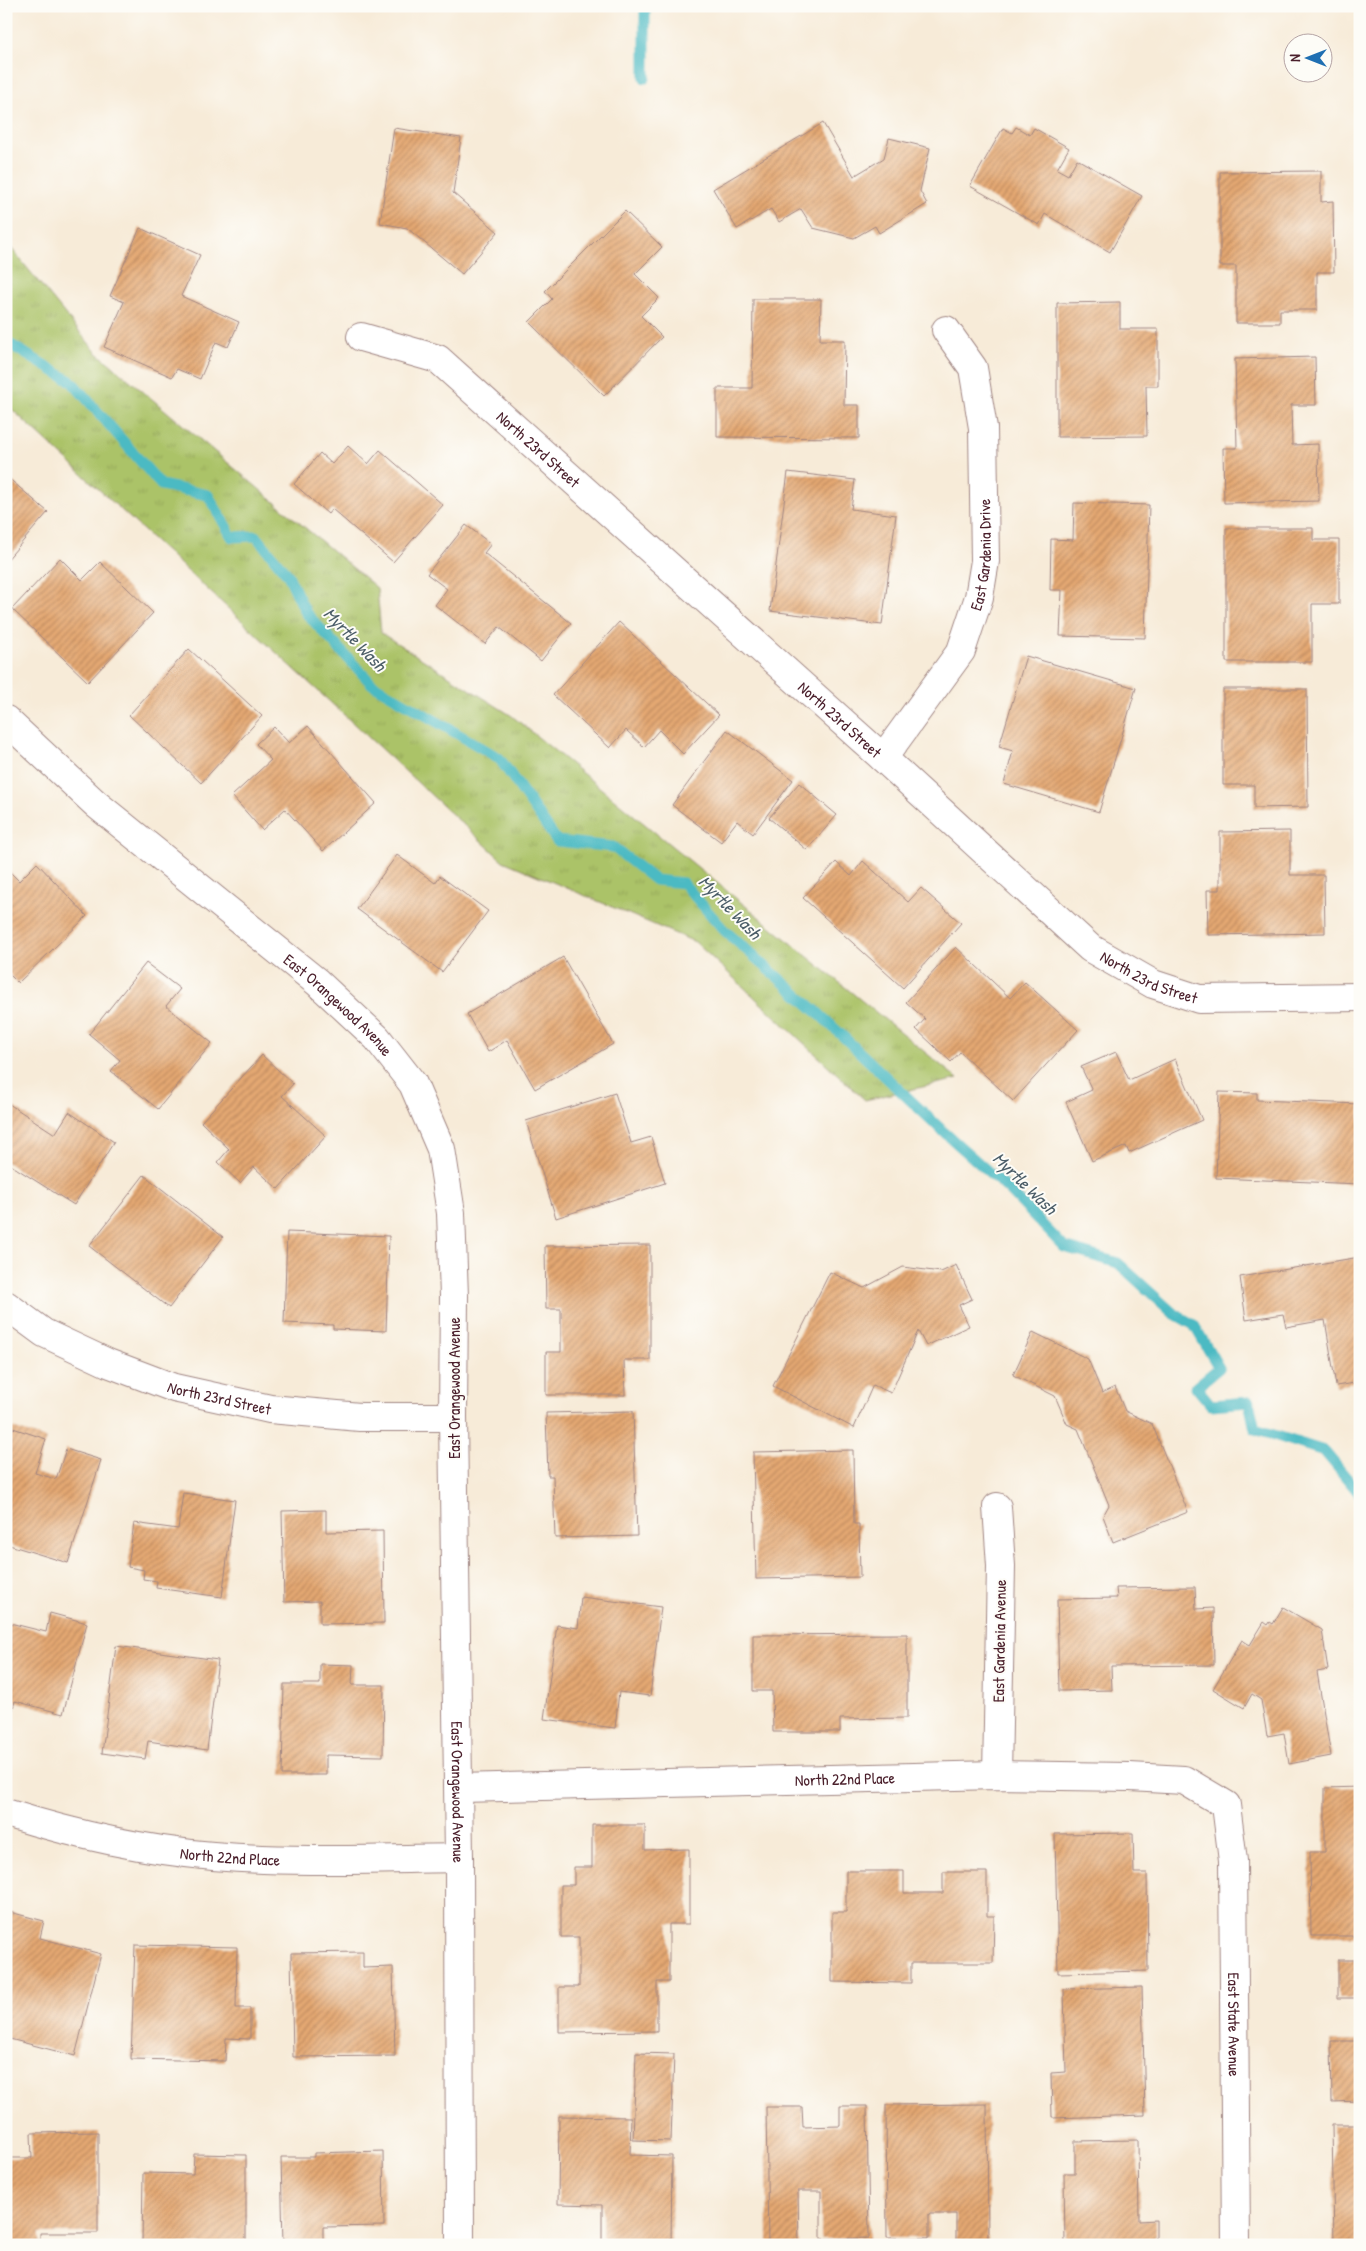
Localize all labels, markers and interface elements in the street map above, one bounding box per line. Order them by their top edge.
north arrow [1284,32,1334,82]
text: N [1285,54,1304,62]
street label: North 23rd Street [492,406,585,493]
street label: East Gardenia Drive [964,498,996,613]
water label: Myrtle Wash [318,601,393,678]
street label: North 23rd Street [793,676,887,763]
water label: Myrtle Wash [693,869,768,946]
street label: North 23rd Street [1096,945,1201,1009]
street label: East Orangewood Avenue [279,949,398,1061]
water label: Myrtle Wash [987,1146,1064,1221]
street label: East Orangewood Avenue [443,1317,465,1459]
street label: North 23rd Street [164,1376,274,1420]
street label: East Gardenia Avenue [987,1579,1011,1703]
street label: East Orangewood Avenue [446,1721,470,1863]
street label: North 22nd Place [795,1766,896,1791]
street label: North 22nd Place [179,1842,281,1871]
street label: East State Avenue [1223,1972,1246,2077]

